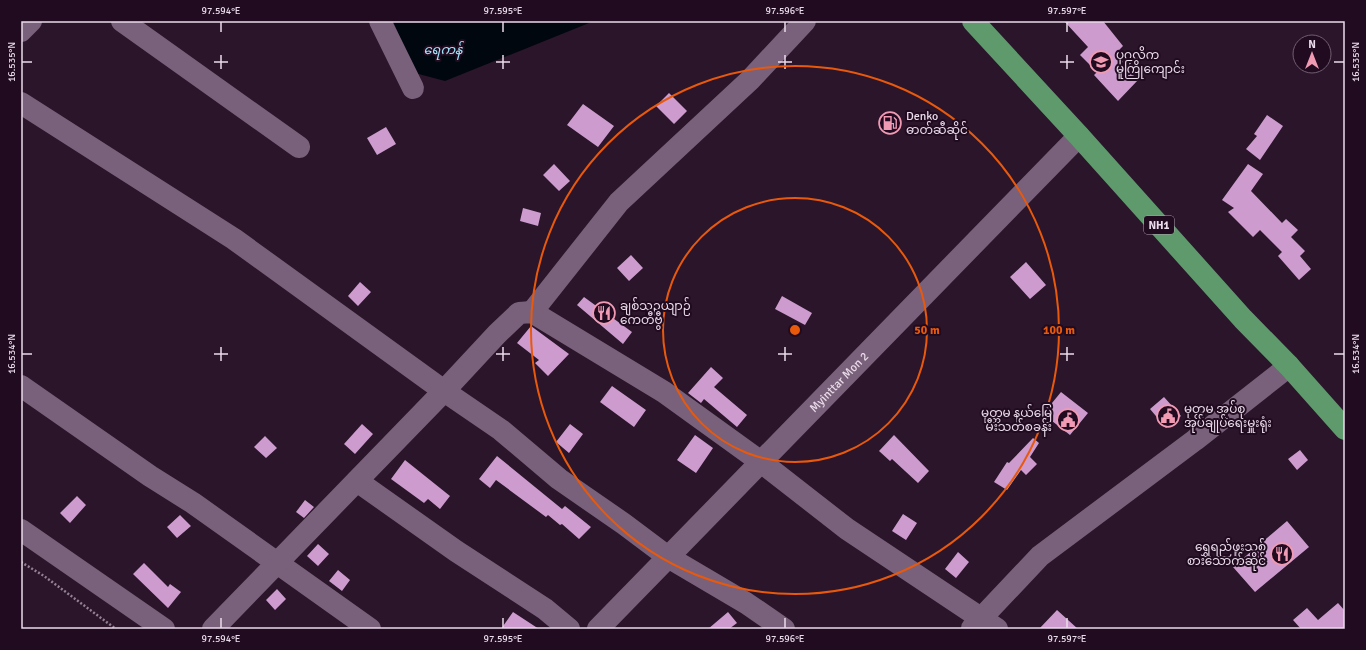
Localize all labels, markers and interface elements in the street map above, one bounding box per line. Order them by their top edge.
text: 97.594°E [202,5,241,17]
text: 97.595°E [484,5,523,17]
text: 97.596°E [766,5,805,17]
text: 97.597°E [1048,5,1087,17]
north arrow [1292,34,1332,74]
text: N [1308,38,1316,51]
water label: ရေကန် [423,40,465,61]
text: 16.535°N [6,42,18,82]
text: 16.535°N [1350,42,1362,82]
place label: ပုဂ္ဂလိက မူကြိုကျောင်း [1116,46,1185,79]
school or university icon: ပုဂ္ဂလိက မူကြိုကျောင်း [1088,49,1114,75]
place label: Denko ဓာတ်ဆီဆိုင် [906,109,968,140]
fuel station icon: Denko ဓာတ်ဆီဆိုင် [877,110,903,136]
road number: NH1 [1144,216,1174,234]
place label: ချစ်သူဥယျာဉ် ကေတီဗွီ [620,297,691,330]
restaurant icon: ချစ်သူဥယျာဉ် ကေတီဗွီ [591,300,617,326]
centre of rings [788,323,802,337]
text: 50 m [914,323,940,338]
text: 100 m [1043,323,1075,338]
text: 16.534°N [6,334,18,374]
text: 16.534°N [1350,334,1362,374]
street label: Myinttar Mon 2 [806,349,872,415]
place label: မုတ္တမ အုပ်စု အုပ်ချုပ်ရေးမှူးရုံး [1184,400,1272,433]
public building icon: မုတ္တမ အုပ်စု အုပ်ချုပ်ရေးမှူးရုံး [1155,403,1181,429]
place label: မုတ္တမ နယ်မြေ မီးသတ်စခန်း [981,404,1052,437]
public building icon: မုတ္တမ နယ်မြေ မီးသတ်စခန်း [1055,407,1081,433]
place label: ရွှေရည်ဖူးသစ် စားသောက်ဆိုင် [1187,538,1266,571]
restaurant icon: ရွှေရည်ဖူးသစ် စားသောက်ဆိုင် [1269,541,1295,567]
text: 97.594°E [202,633,241,645]
text: 97.595°E [484,633,523,645]
text: 97.596°E [766,633,805,645]
text: 97.597°E [1048,633,1087,645]

